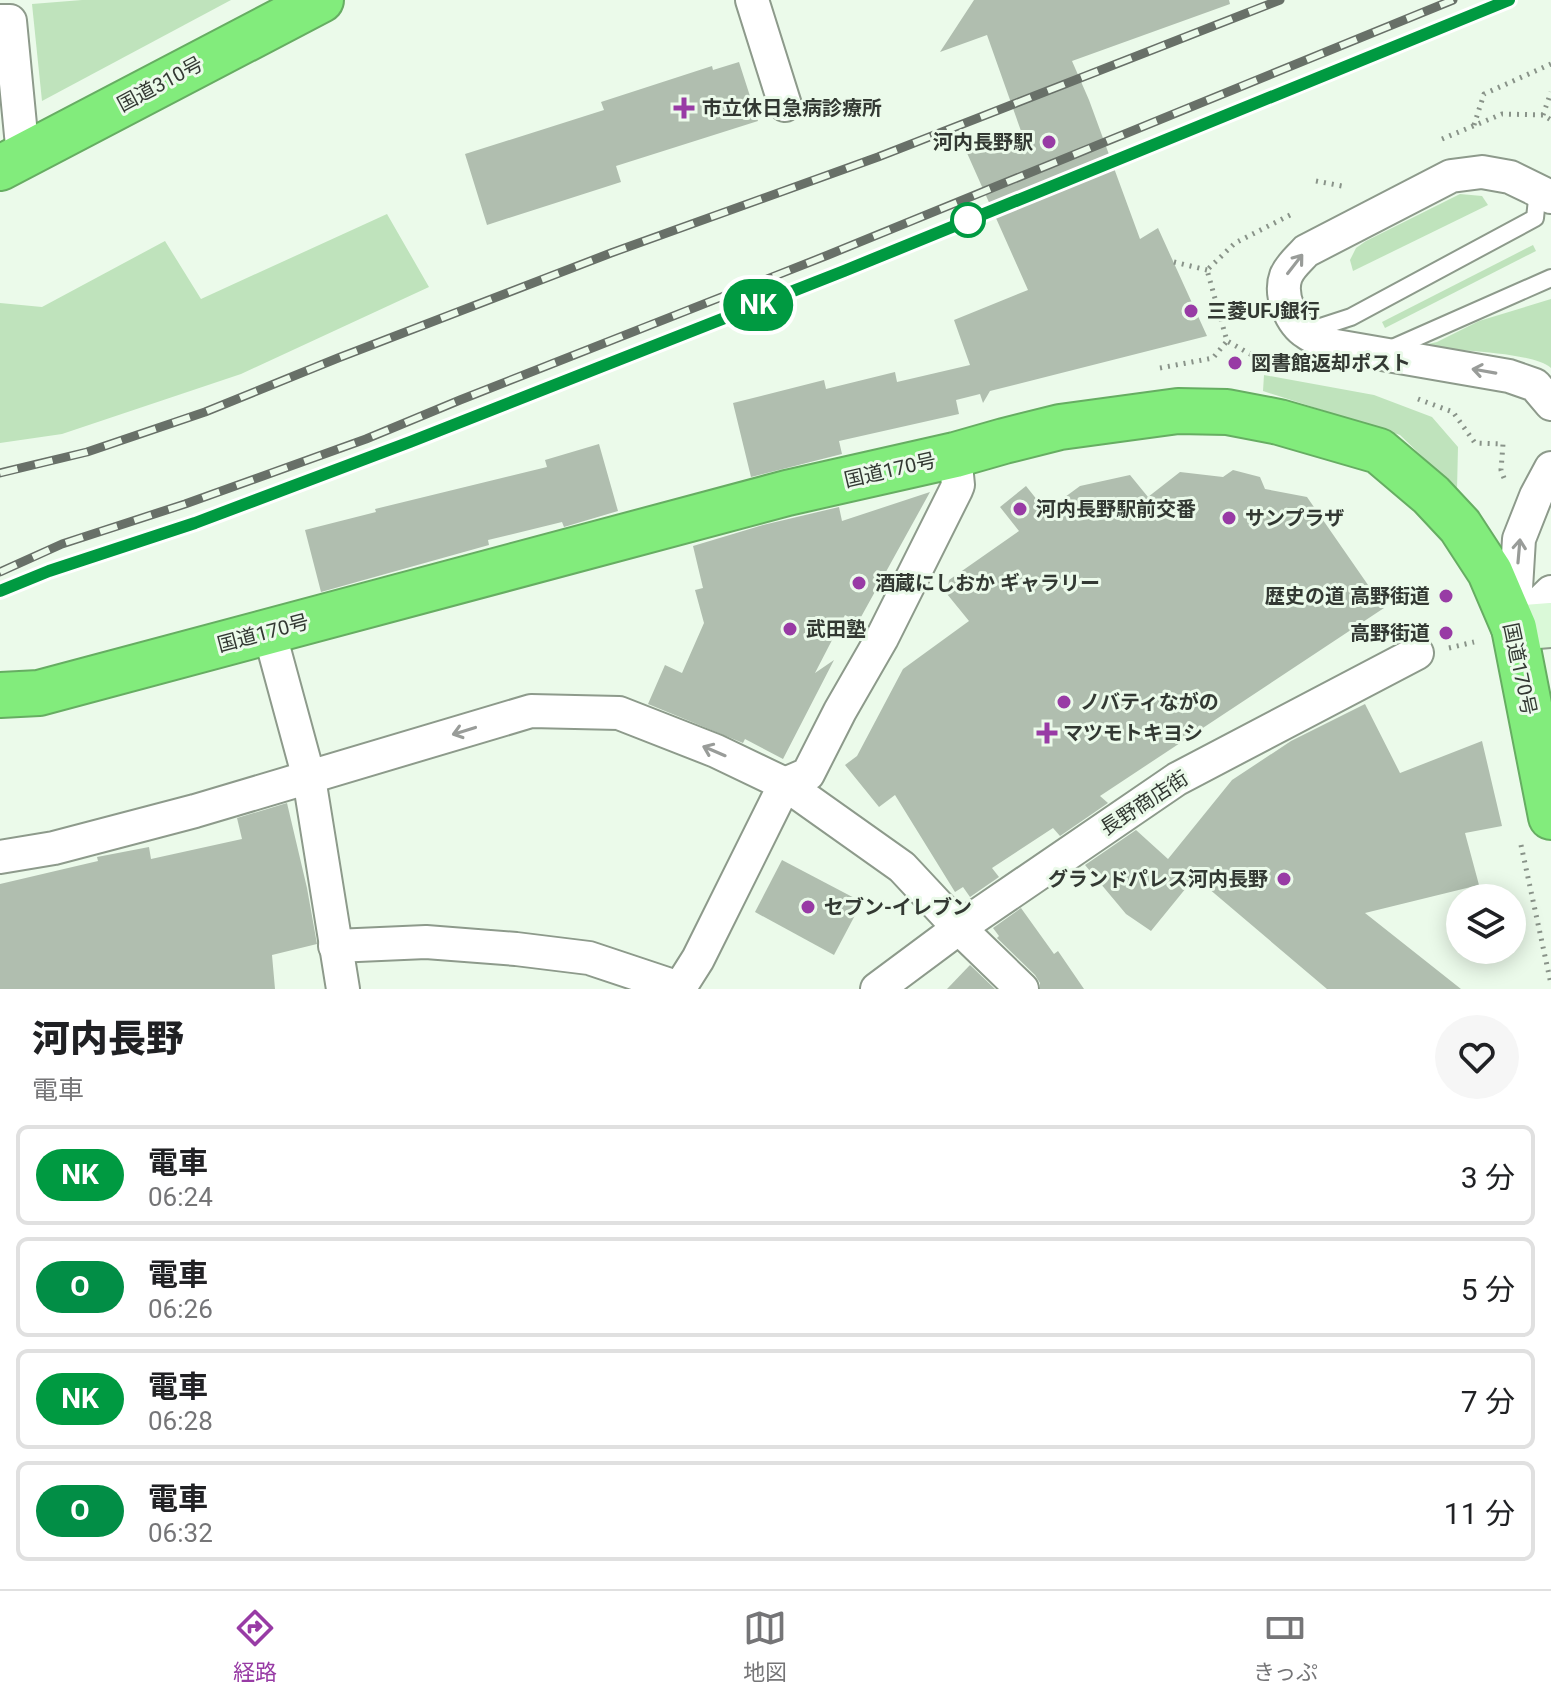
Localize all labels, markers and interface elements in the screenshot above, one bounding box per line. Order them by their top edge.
street label: 国道310号 [113,51,207,117]
place label: 市立休日急病診療所 [702,96,882,120]
marker: 市立休日急病診療所 [673,97,695,119]
place label: 河内長野駅 [933,130,1033,154]
marker: 河内長野駅 [1040,133,1058,151]
unlabelled marker [951,203,985,237]
one-way arrow [1287,254,1304,275]
line badge: NK [722,279,794,331]
text: NK [739,288,777,321]
place label: 三菱UFJ銀行 [1207,299,1320,323]
marker: 三菱UFJ銀行 [1182,302,1200,320]
place label: 図書館返却ポスト [1251,351,1411,375]
marker: 図書館返却ポスト [1226,354,1244,372]
one-way arrow [1471,363,1497,378]
street label: 国道170号 [842,448,938,492]
place label: 河内長野駅前交番 [1036,497,1196,521]
marker: 河内長野駅前交番 [1011,500,1029,518]
place label: サンプラザ [1245,506,1344,530]
marker: サンプラザ [1220,509,1238,527]
one-way arrow [1512,538,1527,564]
place label: 酒蔵にしおか ギャラリー [875,571,1100,595]
marker: 酒蔵にしおか ギャラリー [850,574,868,592]
place label: 歴史の道 高野街道 [1265,584,1430,608]
marker: 歴史の道 高野街道 [1437,587,1455,605]
street label: 国道170号 [215,609,311,657]
place label: 武田塾 [806,617,866,641]
marker: 武田塾 [781,620,799,638]
place label: 高野街道 [1350,621,1430,645]
street label: 国道170号 [1499,621,1541,717]
marker: 高野街道 [1437,624,1455,642]
place label: ノバティながの [1080,690,1219,714]
marker: ノバティながの [1055,693,1073,711]
place label: マツモトキヨシ [1063,721,1203,745]
one-way arrow [452,724,478,739]
marker: マツモトキヨシ [1038,724,1056,742]
one-way arrow [703,742,727,757]
street label: 長野商店街 [1096,766,1192,840]
place label: グランドパレス河内長野 [1048,867,1268,891]
marker: グランドパレス河内長野 [1275,870,1293,888]
map controls [1446,884,1526,964]
button: layers [1446,884,1526,964]
place label: セブン-イレブン [824,895,972,919]
marker: セブン-イレブン [799,898,817,916]
button: heart [1435,1015,1519,1099]
text: 河内長野 [32,1017,184,1061]
text: 電車 [32,1075,84,1105]
text: 電車 [148,1145,208,1180]
text: NK [61,1158,99,1191]
text: 3 分 [1461,1160,1515,1195]
text: 06:24 [148,1182,213,1212]
text: 電車 [148,1257,208,1292]
text: O [70,1270,90,1303]
text: 5 分 [1461,1272,1515,1307]
text: 06:26 [148,1294,213,1324]
text: 電車 [148,1369,208,1404]
text: NK [61,1382,99,1415]
text: 7 分 [1461,1384,1515,1419]
text: 06:28 [148,1406,213,1436]
text: 電車 [148,1481,208,1516]
text: O [70,1494,90,1527]
text: 11 分 [1444,1496,1515,1531]
text: 06:32 [148,1518,213,1548]
tab: 経路 [233,1606,277,1686]
tab: 地図 [743,1606,787,1686]
tab: きっぷ [1253,1606,1318,1686]

